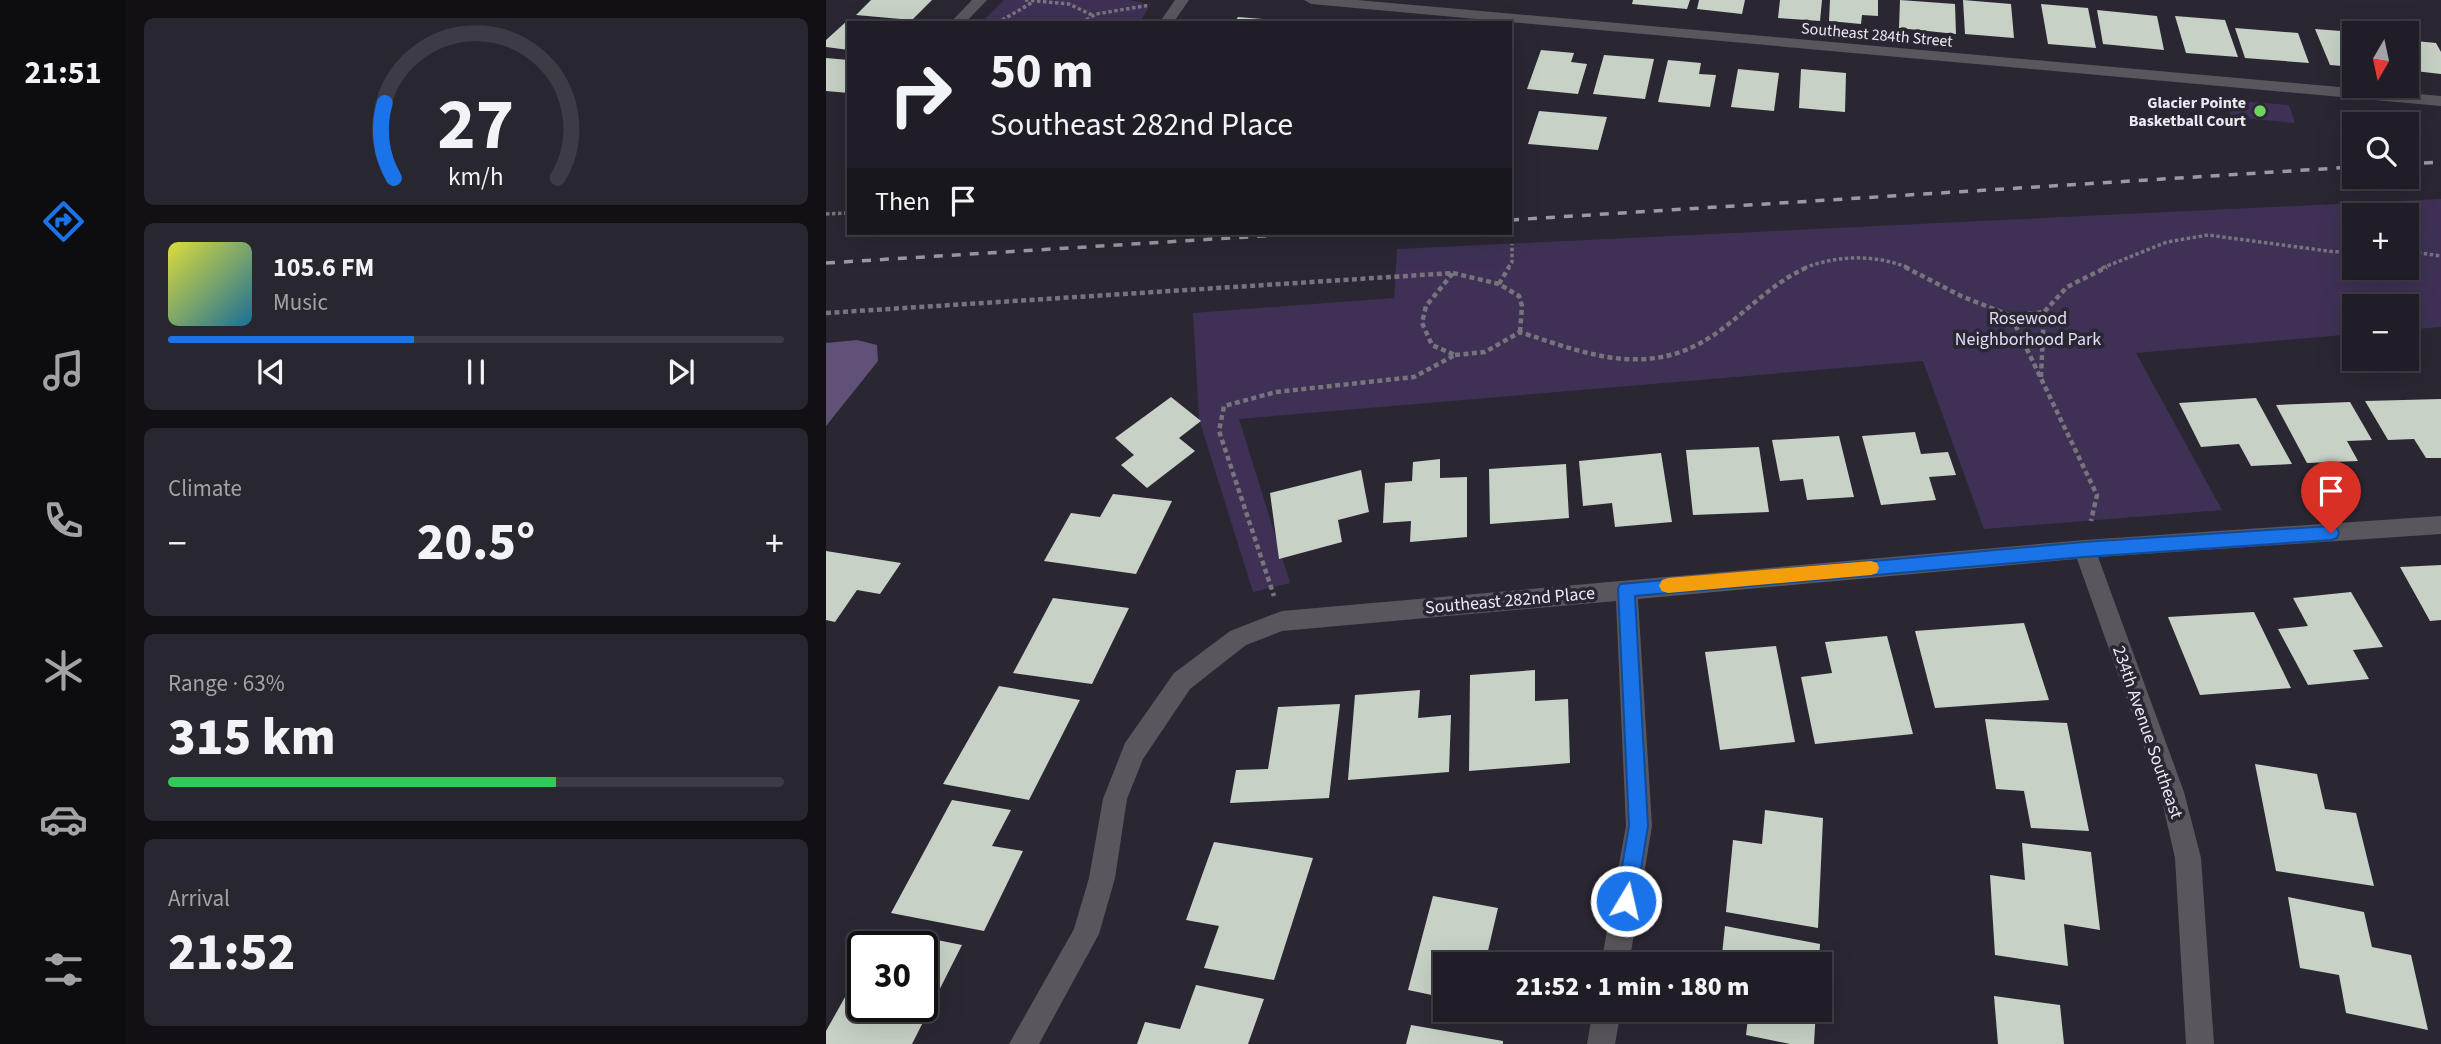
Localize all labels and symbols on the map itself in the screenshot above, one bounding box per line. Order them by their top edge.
street label: Southeast 284th Street [1800,17,1954,53]
north arrow [2342,21,2418,98]
place label: Glacier Pointe Basketball Court [2129,92,2246,132]
marker: Glacier Pointe Basketball Court [2252,103,2268,119]
park label: Rosewood Neighborhood Park [1955,306,2101,352]
pin [2301,461,2361,533]
street label: Southeast 282nd Place [1424,581,1596,620]
street label: 234th Avenue Southeast [2106,642,2189,822]
position arrow [1589,864,1663,938]
speed limit sign: 30 [847,931,938,1022]

